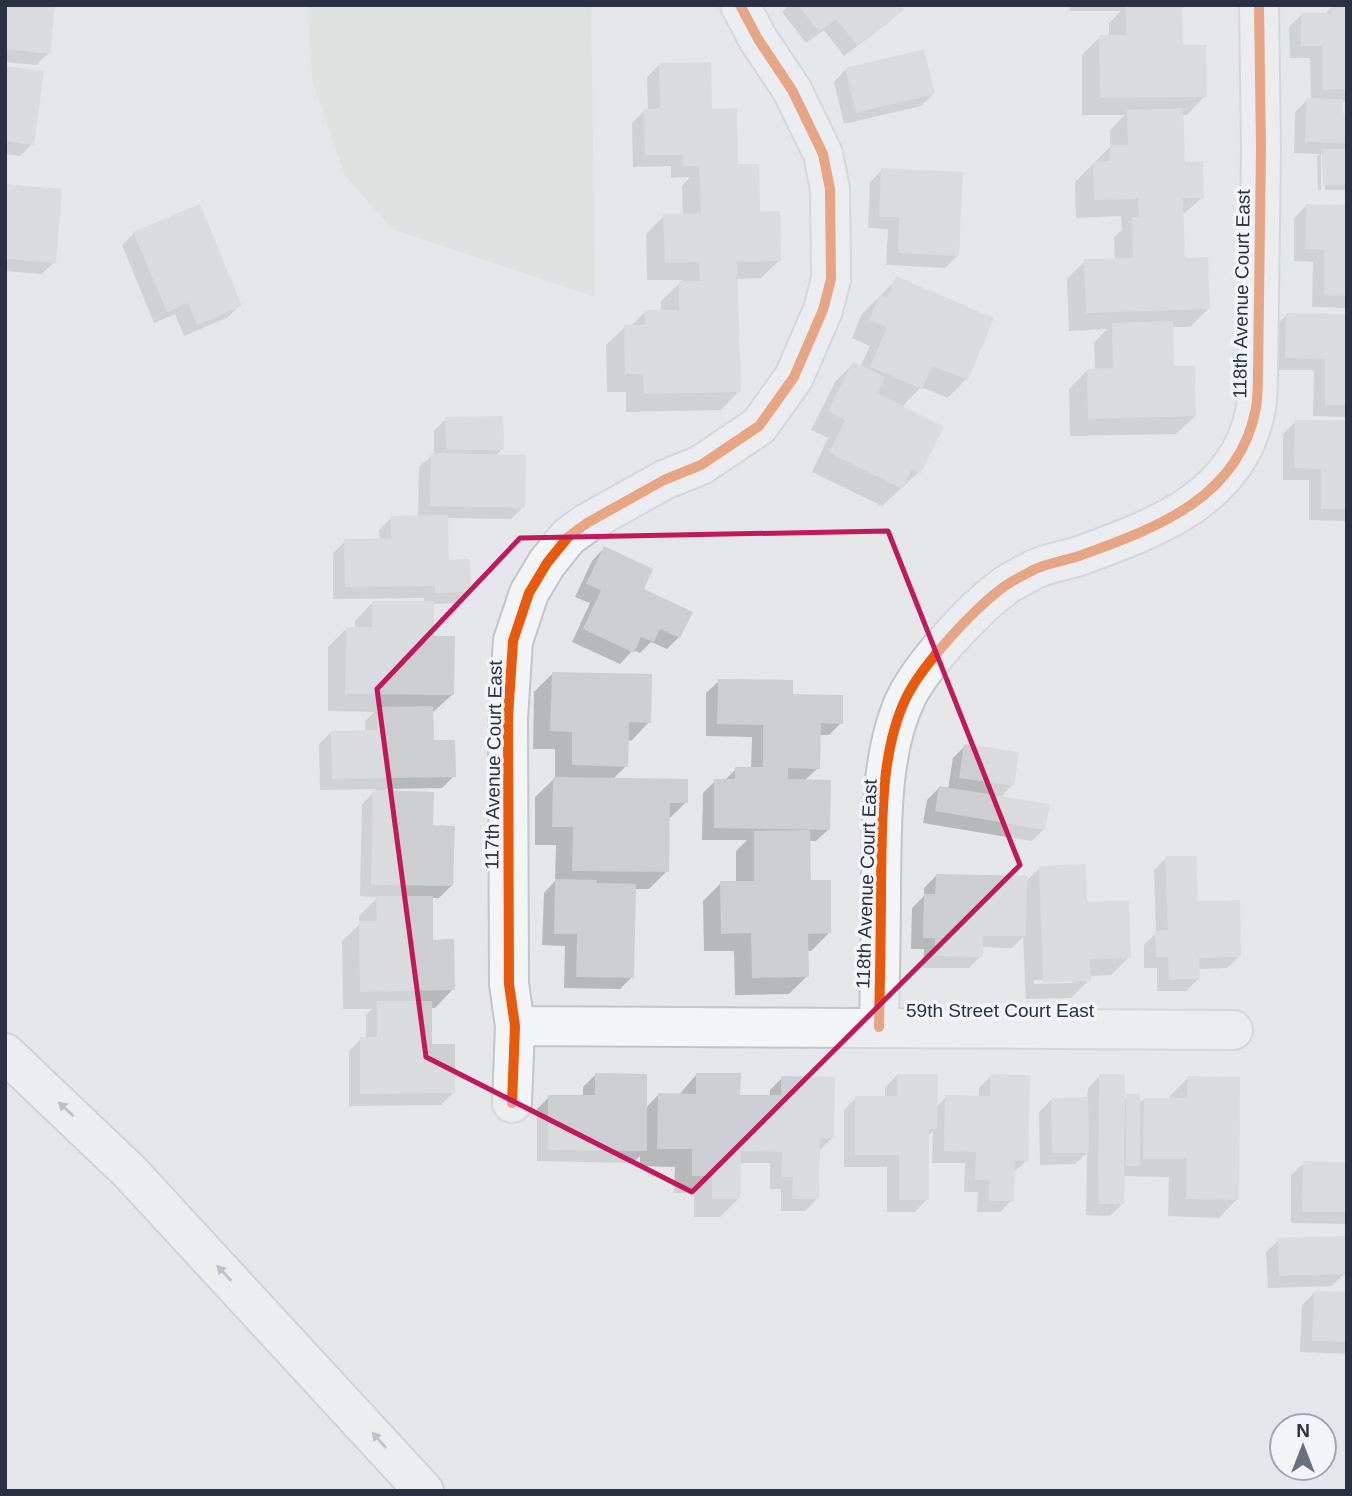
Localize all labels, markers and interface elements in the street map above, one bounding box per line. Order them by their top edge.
street label: 118th Avenue Court East [1229,188,1254,399]
street label: 117th Avenue Court East [481,659,506,870]
street label: 118th Avenue Court East [852,778,881,989]
street label: 59th Street Court East [906,1000,1095,1021]
one-way arrow [57,1101,75,1117]
one-way arrow [216,1264,232,1282]
north arrow [1268,1412,1338,1482]
text: N [1296,1420,1310,1441]
one-way arrow [371,1431,387,1448]

